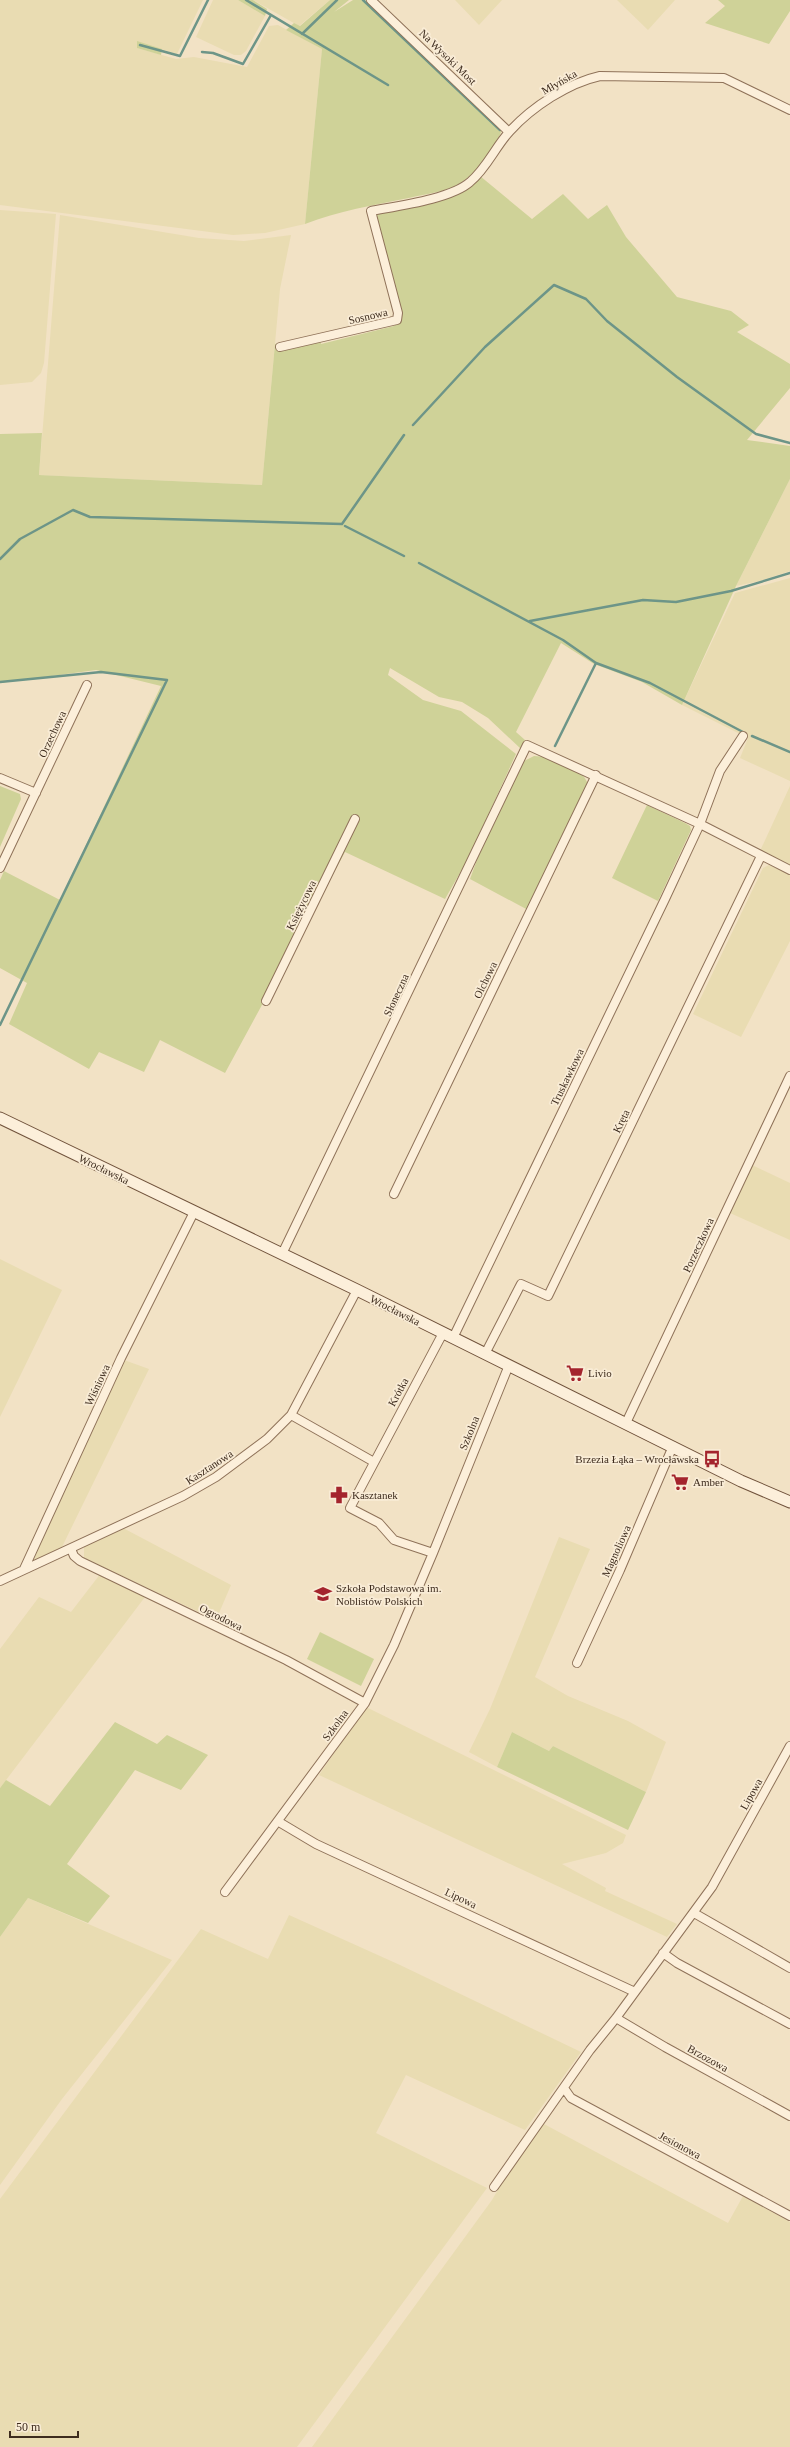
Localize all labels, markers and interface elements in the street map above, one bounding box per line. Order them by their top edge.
street label: Na Wysoki Most [417,27,479,87]
street label: Młyńska [539,67,579,97]
street label: Sosnowa [347,306,389,326]
street label: Orzechowa [36,709,68,759]
street label: Księżycowa [284,878,318,932]
street label: Olchowa [471,959,499,1000]
street label: Słoneczna [381,972,411,1018]
street label: Truskawkowa [548,1046,586,1107]
street label: Kręta [610,1107,632,1135]
street label: Wrocławska [77,1152,131,1186]
street label: Porzeczkowa [680,1216,716,1274]
street label: Wrocławska [368,1292,422,1328]
street label: Wiśniowa [82,1362,112,1408]
supermarket icon: Livio [565,1363,585,1383]
place label: Livio [588,1367,612,1379]
street label: Krótka [386,1376,411,1408]
street label: Szkolna [457,1414,481,1452]
street label: Kasztanowa [183,1447,235,1487]
bus stop icon: Brzezia Łąka – Wrocławska [702,1449,722,1469]
place label: Brzezia Łąka – Wrocławska [575,1453,699,1465]
supermarket icon: Amber [670,1472,690,1492]
place label: Amber [693,1476,724,1488]
pharmacy icon: Kasztanek [329,1485,349,1505]
place label: Kasztanek [352,1489,398,1501]
street label: Magnoliowa [599,1523,633,1579]
place label: Szkoła Podstawowa im. Noblistów Polskich [336,1582,442,1607]
school or university icon: Szkoła Podstawowa im. Noblistów Polskich [313,1584,333,1604]
street label: Ogrodowa [198,1601,245,1633]
street label: Szkolna [320,1707,350,1743]
street label: Lipowa [738,1776,764,1812]
street label: Lipowa [443,1885,479,1911]
street label: Brzozowa [686,2042,731,2074]
street label: Jesionowa [657,2129,703,2161]
scale bar [10,2413,78,2439]
text: 50 m [16,2420,41,2434]

